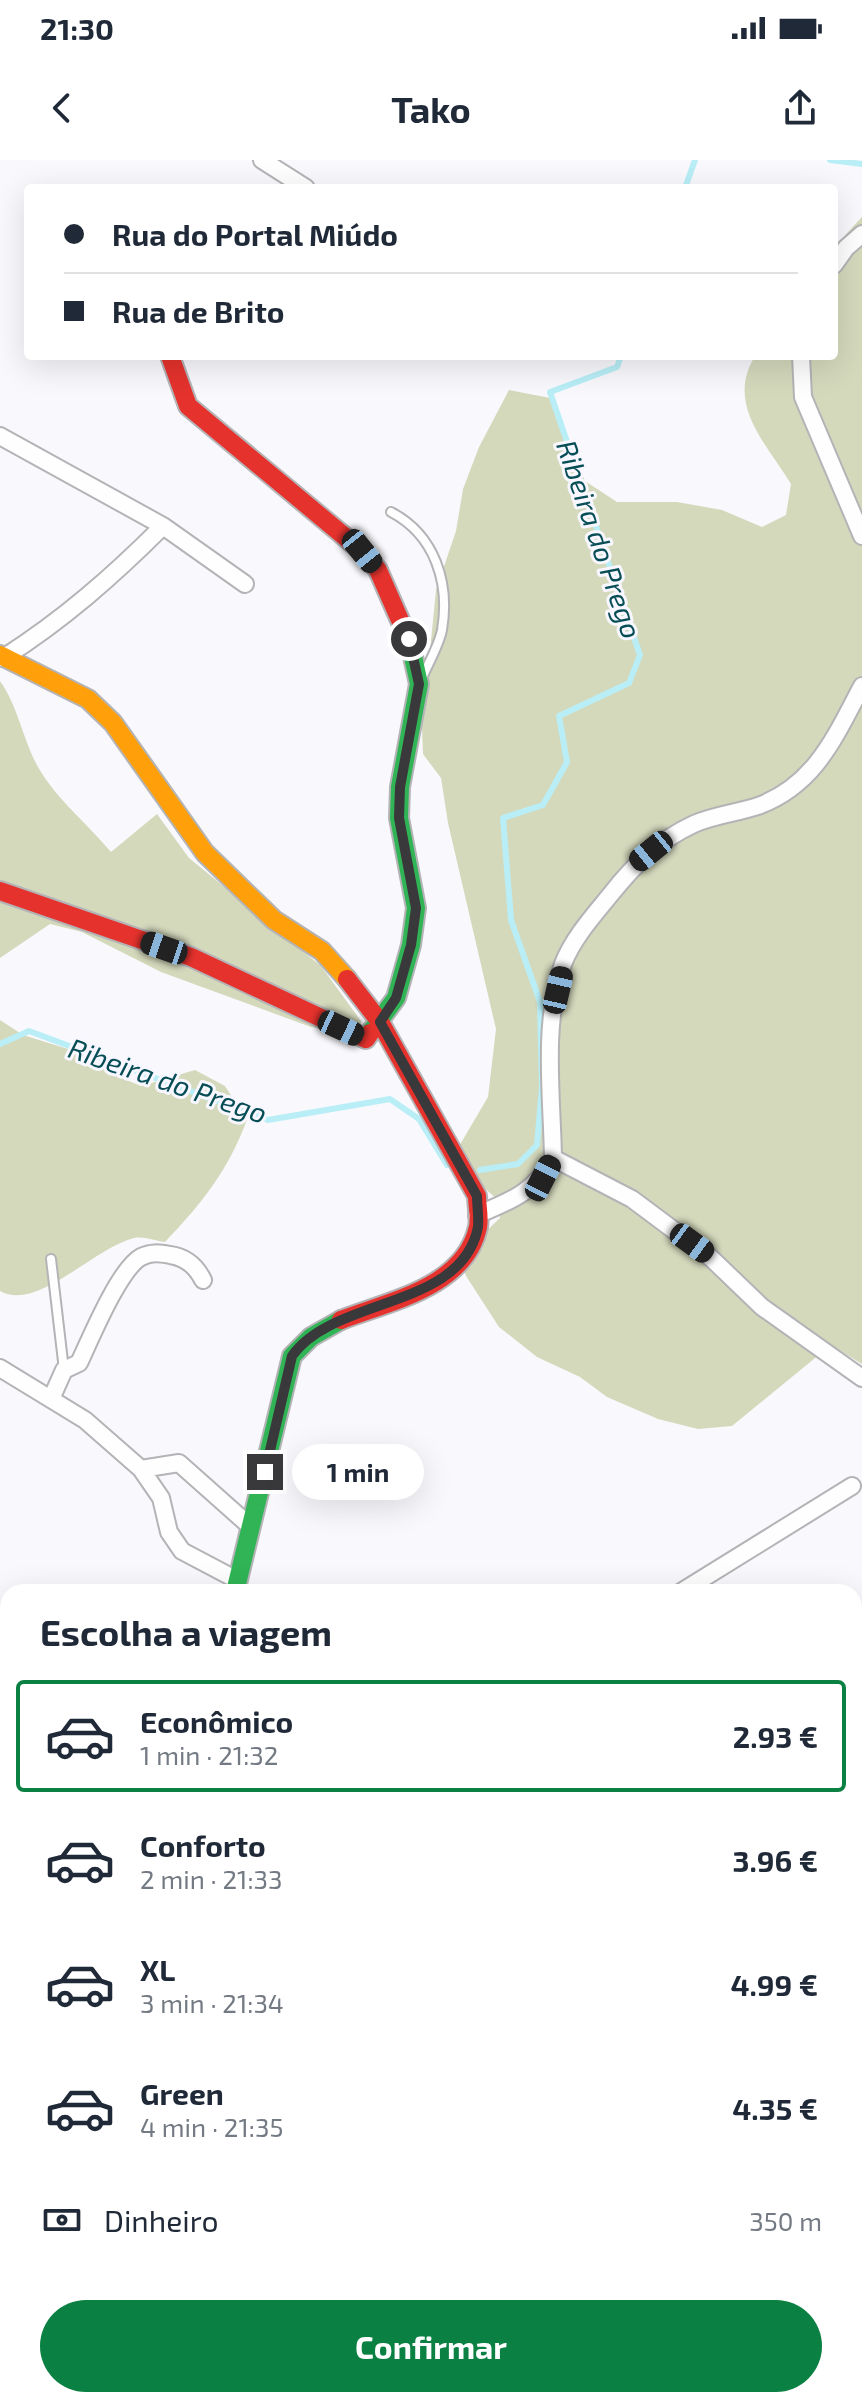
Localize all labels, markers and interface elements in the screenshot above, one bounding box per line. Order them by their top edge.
text: 21:30 [40,10,114,46]
icon: back [40,86,84,130]
icon: share [778,86,822,130]
text: Tako [391,87,471,130]
text: Rua do Portal Miúdo [112,216,398,252]
text: Rua de Brito [112,293,284,329]
water label: Ribeira do Prego [550,435,650,643]
car [338,525,386,577]
route start [391,621,427,657]
car [625,827,677,875]
car [137,929,191,967]
car [541,964,575,1016]
car [314,1007,368,1049]
water label: Ribeira do Prego [64,1030,272,1130]
car [521,1151,565,1205]
car [666,1219,718,1267]
callout: 1 min [293,1444,425,1500]
route end [247,1454,283,1490]
text: 1 min [327,1456,389,1487]
text: Escolha a viagem [40,1610,332,1653]
icon: car [44,1700,116,1772]
text: Econômico [140,1703,293,1739]
text: 2.93 € [733,1718,818,1754]
text: 1 min · 21:32 [140,1739,278,1770]
icon: car [44,1824,116,1896]
text: Conforto [140,1827,266,1863]
text: 3.96 € [733,1842,818,1878]
text: 2 min · 21:33 [140,1863,282,1894]
icon: car [44,1948,116,2020]
text: XL [140,1951,175,1987]
text: 4.99 € [730,1966,818,2002]
text: 3 min · 21:34 [140,1987,284,2018]
icon: car [44,2072,116,2144]
text: Green [140,2075,224,2111]
text: 4.35 € [732,2090,818,2126]
text: 4 min · 21:35 [140,2111,283,2142]
icon: cash [40,2198,84,2242]
text: Dinheiro [104,2202,218,2238]
text: 350 m [749,2205,822,2236]
button: Confirmar [40,2300,822,2392]

